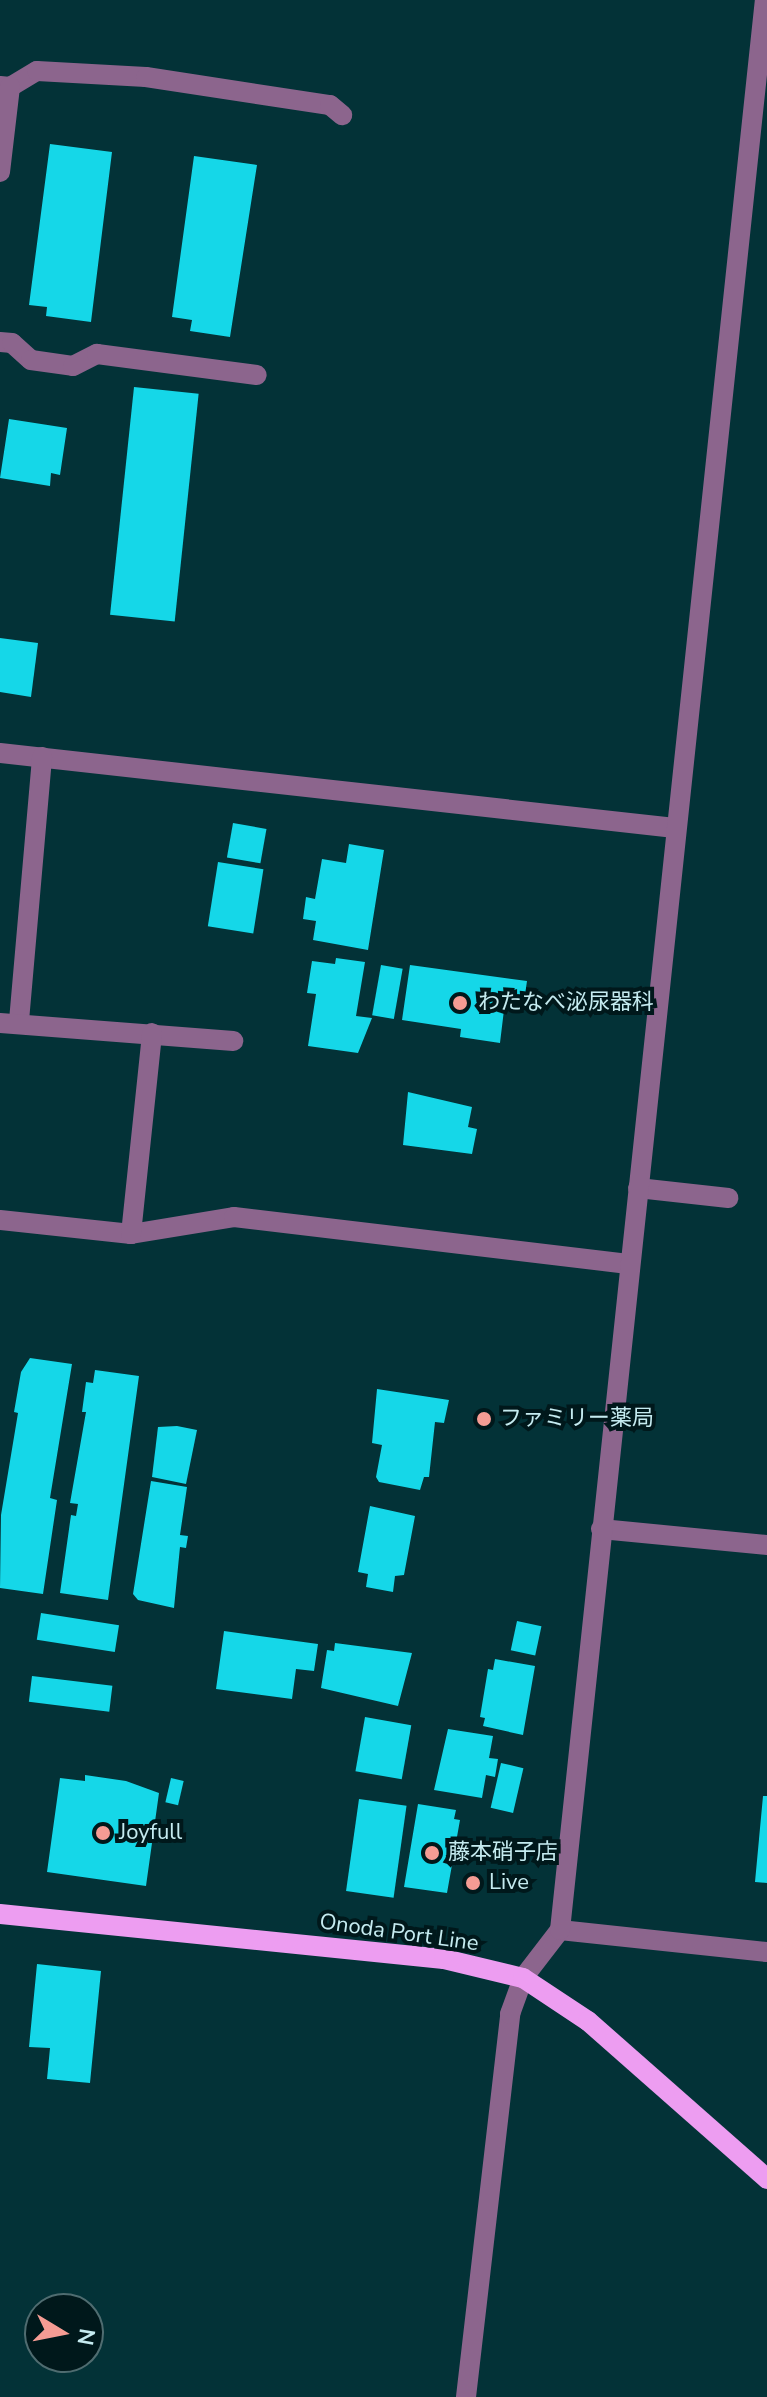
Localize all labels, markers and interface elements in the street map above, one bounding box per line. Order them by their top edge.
place label: わたなべ泌尿器科 [478,990,654,1016]
marker: わたなべ泌尿器科 [449,992,471,1014]
place label: ファミリー薬局 [500,1406,654,1432]
marker: ファミリー薬局 [475,1410,493,1428]
place label: Joyfull [119,1820,182,1846]
marker: Joyfull [94,1824,112,1842]
place label: 藤本硝子店 [448,1840,558,1866]
marker: 藤本硝子店 [423,1844,441,1862]
place label: Live [489,1870,529,1896]
marker: Live [464,1874,482,1892]
street label: Onoda Port Line [318,1909,480,1957]
north arrow [24,2293,104,2373]
text: N [69,2326,102,2348]

